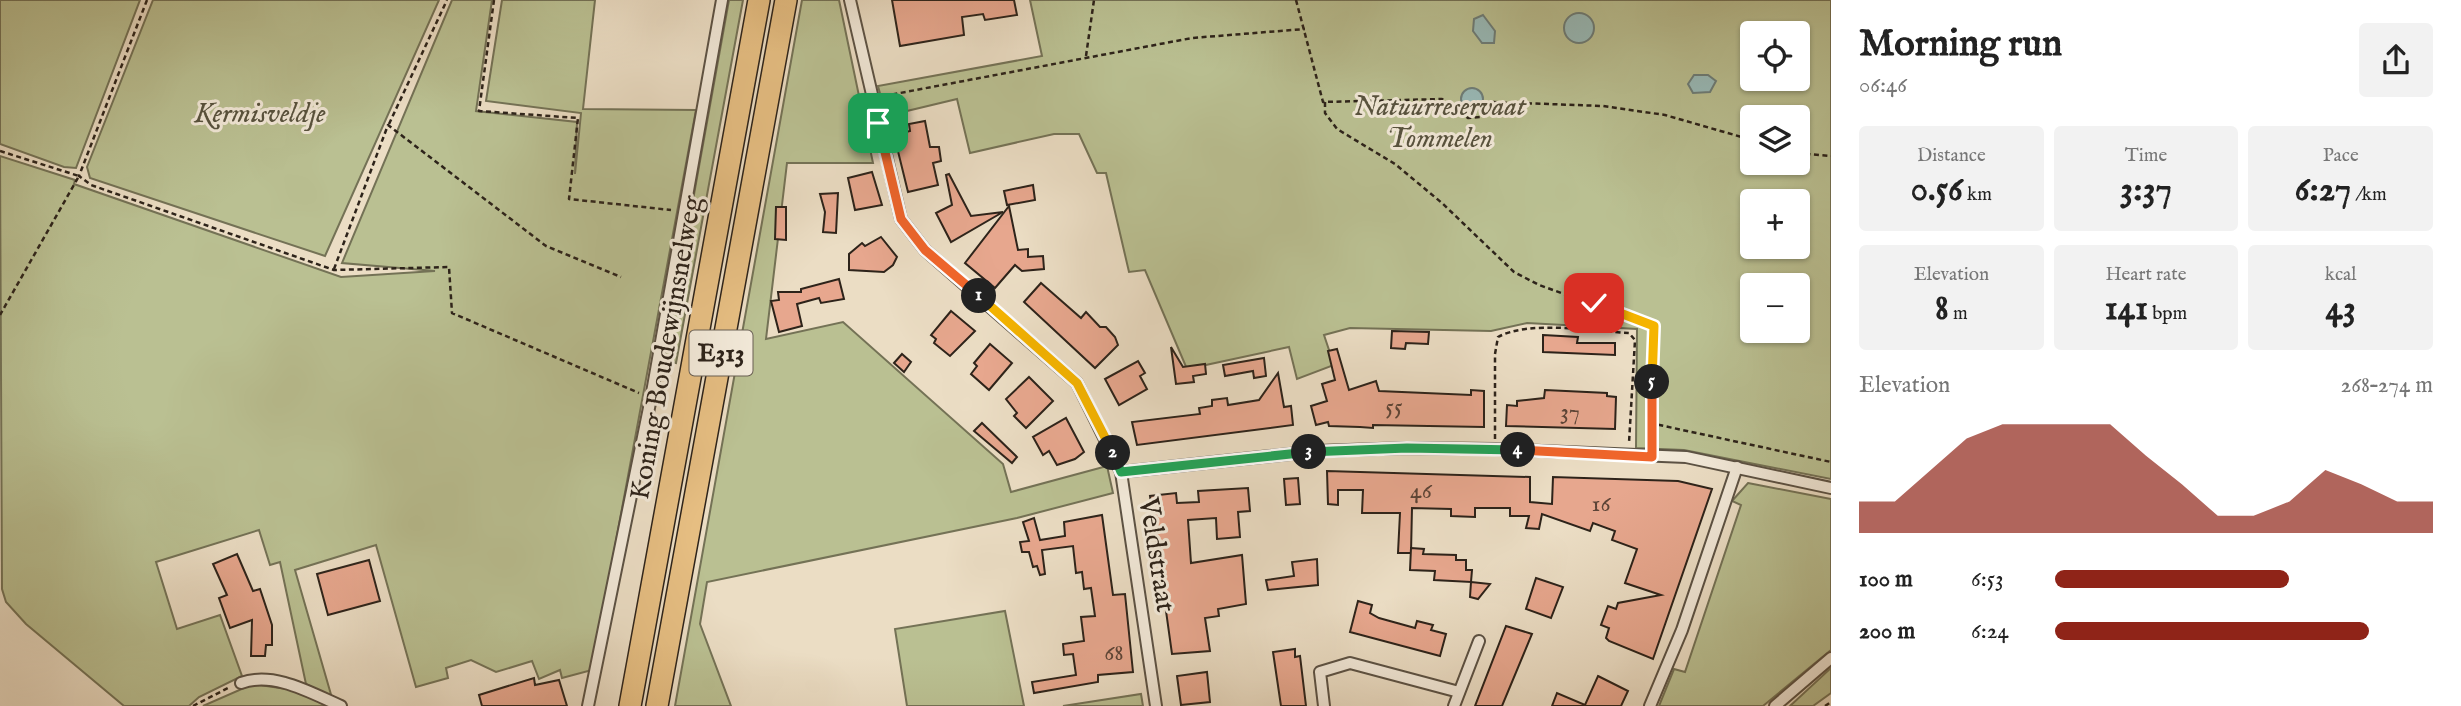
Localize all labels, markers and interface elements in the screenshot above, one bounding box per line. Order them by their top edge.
map controls [1740,21,1810,343]
button: locate [1740,21,1810,91]
text: Morning run [1859,21,2062,69]
button: share [2359,23,2433,97]
text: 06:46 [1859,71,1907,100]
park label: Natuurreservaat Tommelen [1354,90,1527,157]
pin [848,93,908,153]
park label: Kermisveldje [193,97,326,132]
icon: arrive [859,104,897,142]
button: layers [1740,105,1810,175]
text: Distance [1917,144,1986,168]
text: Time [2125,144,2167,168]
text: Pace [2323,144,2359,168]
text: 0.56 [1911,168,1963,213]
text: 3:37 [2120,168,2172,213]
text: 6:27 [2295,168,2351,213]
text: km [1963,183,1992,207]
text: /km [2351,183,2387,207]
button: + [1740,189,1810,259]
street label: Koning Boudewijnsnelweg [623,193,711,503]
text: Elevation [1914,263,1989,287]
text: Heart rate [2105,263,2187,287]
text: kcal [2325,263,2357,287]
pin [1564,273,1624,333]
button: − [1740,273,1810,343]
pin: 1 [962,278,996,314]
text: 1 [975,283,982,307]
icon: check [1575,284,1613,322]
text: 8 [1935,287,1949,332]
text: 141 [2105,287,2148,332]
text: 43 [2326,287,2356,332]
text: m [1949,302,1968,326]
text: bpm [2148,302,2187,326]
road number: E313 [690,330,752,376]
pin: 5 [1634,364,1670,400]
text: 5 [1648,369,1655,393]
text: Elevation [1859,371,1950,400]
text: 268–274 m [2341,371,2433,400]
house number: 55 [1385,392,1403,423]
house number: 37 [1560,397,1580,428]
pin: 4 [1500,433,1536,468]
pin: 3 [1292,434,1326,470]
pin: 2 [1096,435,1130,470]
text: 4 [1513,437,1522,461]
text: 3 [1305,439,1312,463]
text: 2 [1108,440,1117,464]
house number: 46 [1410,476,1433,507]
house number: 16 [1591,489,1611,520]
street label: Veldstraat [1130,494,1182,615]
text: 100 m [1859,565,1913,594]
text: 6:53 [1971,565,2004,594]
text: 200 m [1859,617,1915,646]
text: 6:24 [1971,617,2009,646]
house number: 68 [1104,638,1124,669]

